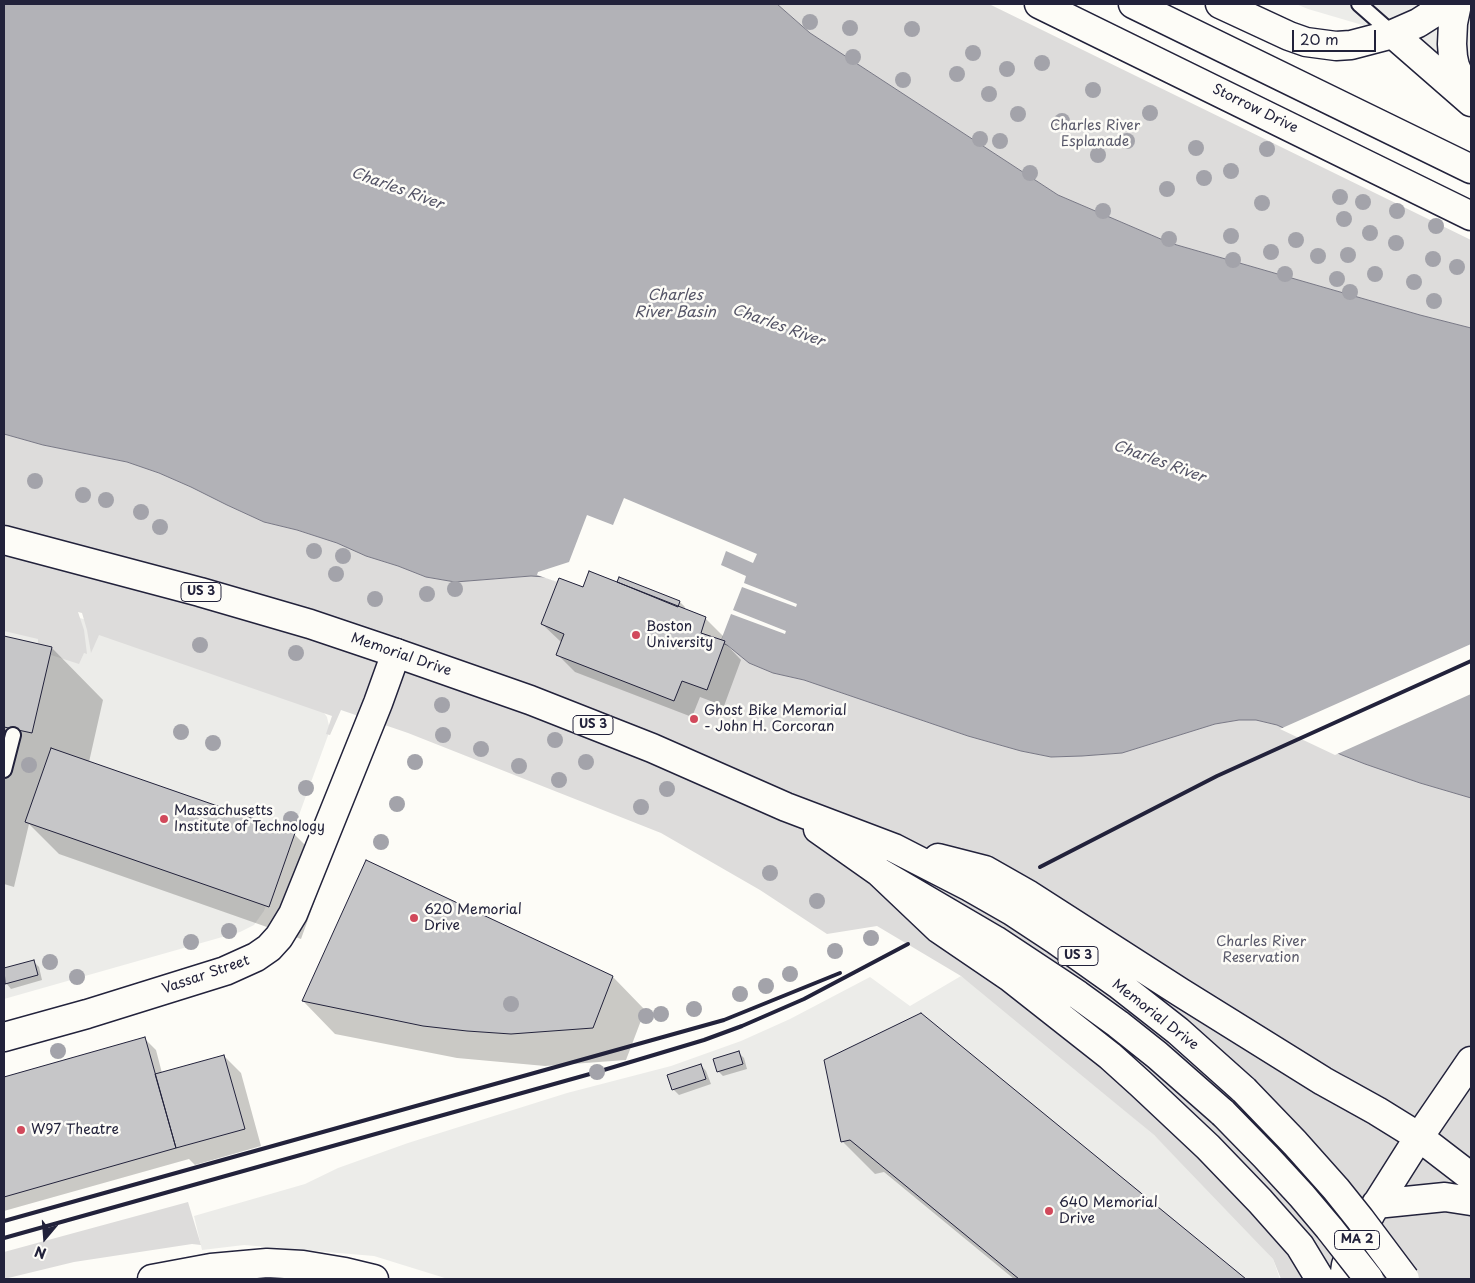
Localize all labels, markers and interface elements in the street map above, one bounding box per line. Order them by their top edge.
scale bar [1295,20,1379,52]
text: 20 m [1300,27,1339,50]
street label: Storrow Drive [1209,81,1301,137]
park label: Charles River Esplanade [1050,118,1140,150]
water label: Charles River [348,164,446,214]
water label: Charles River Basin [634,287,716,322]
water label: Charles River [729,301,827,351]
water label: Charles River [1110,437,1208,487]
road number: US 3 [181,582,221,602]
place label: Boston University [646,619,713,652]
marker: Boston University [630,629,642,641]
street label: Memorial Drive [349,630,453,680]
place label: Ghost Bike Memorial - John H. Corcoran [704,703,847,736]
marker: Ghost Bike Memorial - John H. Corcoran [688,713,700,725]
road number: US 3 [573,716,613,734]
place label: Massachusetts Institute of Technology [174,803,325,836]
marker: Massachusetts Institute of Technology [158,813,170,825]
place label: 620 Memorial Drive [424,902,522,934]
marker: 620 Memorial Drive [408,912,420,924]
park label: Charles River Reservation [1216,934,1306,966]
road number: US 3 [1058,946,1098,966]
street label: Vassar Street [160,952,252,998]
street label: Memorial Drive [1108,976,1202,1054]
place label: W97 Theatre [31,1122,119,1138]
marker: W97 Theatre [15,1124,27,1136]
place label: 640 Memorial Drive [1059,1195,1158,1228]
marker: 640 Memorial Drive [1043,1205,1055,1217]
north arrow [20,1213,70,1263]
road number: MA 2 [1334,1230,1380,1250]
text: N [32,1241,49,1264]

